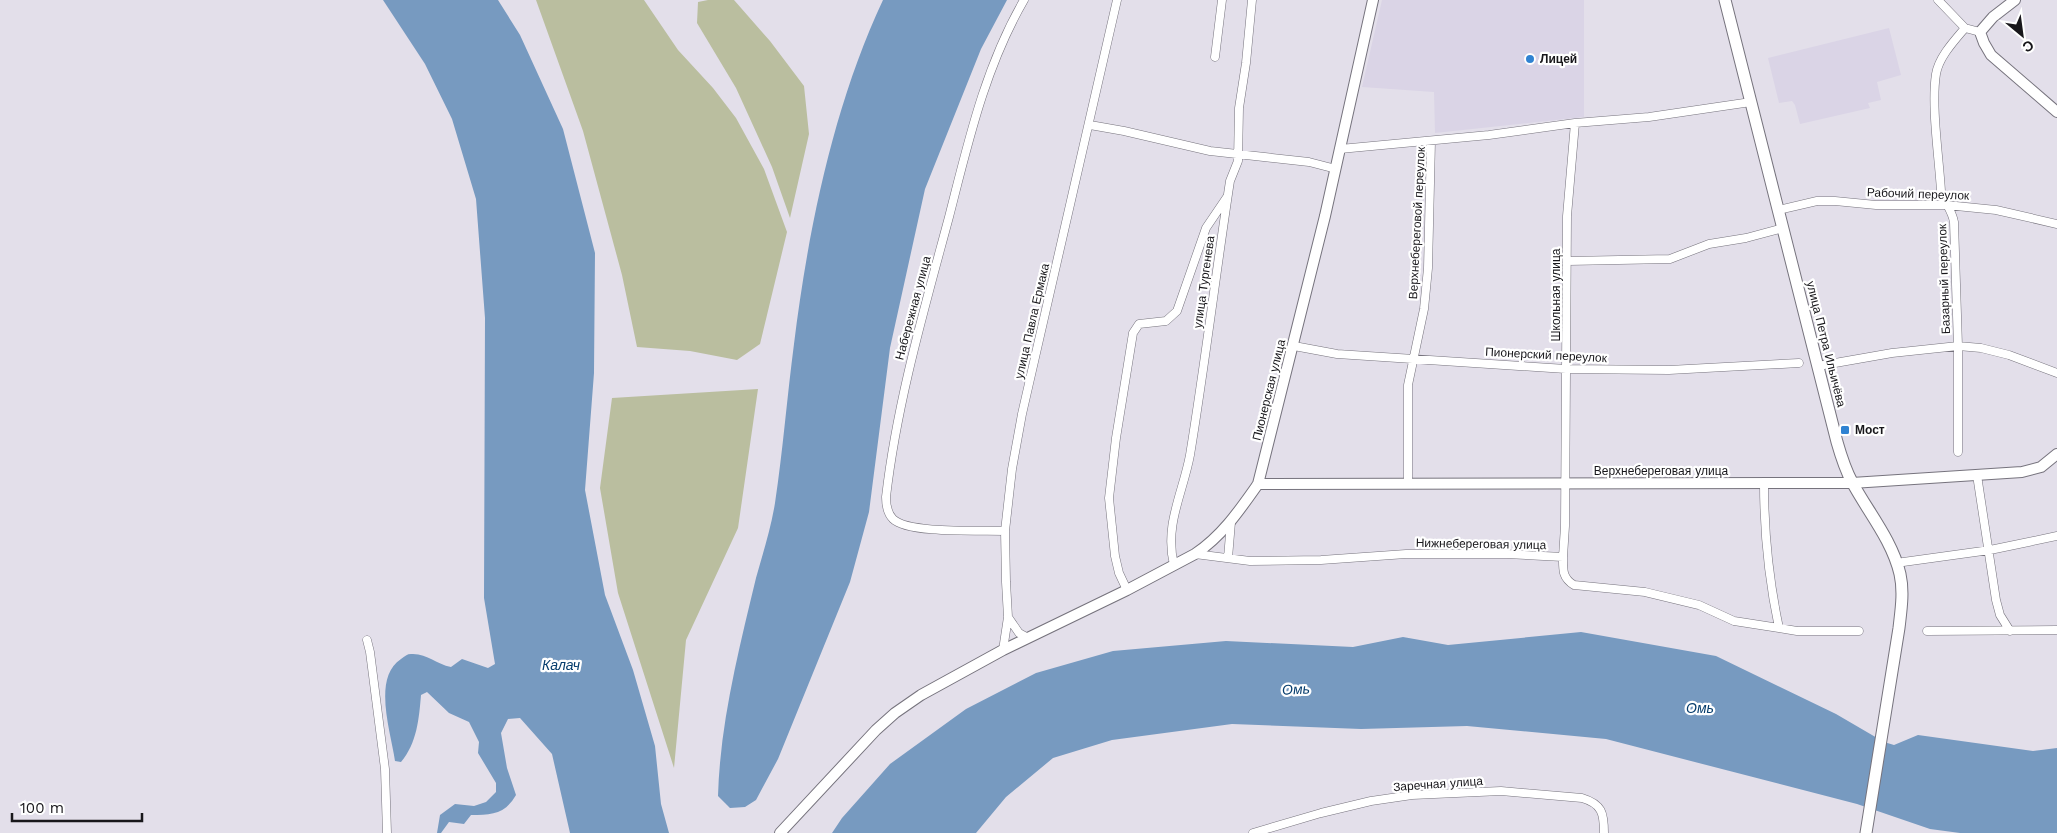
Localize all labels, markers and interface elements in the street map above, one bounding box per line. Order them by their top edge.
north arrow [1997,10,2047,60]
text: С [2020,37,2037,56]
place label: Лицей [1540,52,1577,66]
marker: Лицей [1524,53,1536,65]
street label: Верхнебереговой переулок [1406,146,1428,300]
street label: Рабочий переулок [1867,185,1970,203]
street label: Базарный переулок [1935,223,1953,334]
street label: улица Тургенева [1191,235,1217,329]
street label: Школьная улица [1549,248,1563,341]
street label: Набережная улица [892,254,934,361]
street label: улица Павла Ермака [1012,262,1052,380]
street label: улица Петра Ильичёва [1804,280,1849,409]
street label: Пионерская улица [1250,338,1288,442]
street label: Пионерский переулок [1485,345,1608,365]
place label: Мост [1855,423,1885,437]
marker: Мост [1839,424,1851,436]
street label: Верхнебереговая улица [1594,464,1729,478]
street label: Нижнебереговая улица [1416,536,1547,552]
water label: Калач [542,657,580,673]
water label: Омь [1282,680,1310,698]
water label: Омь [1686,700,1714,716]
street label: Заречная улица [1393,774,1484,794]
scale bar [12,790,142,822]
text: 100 m [20,799,64,817]

